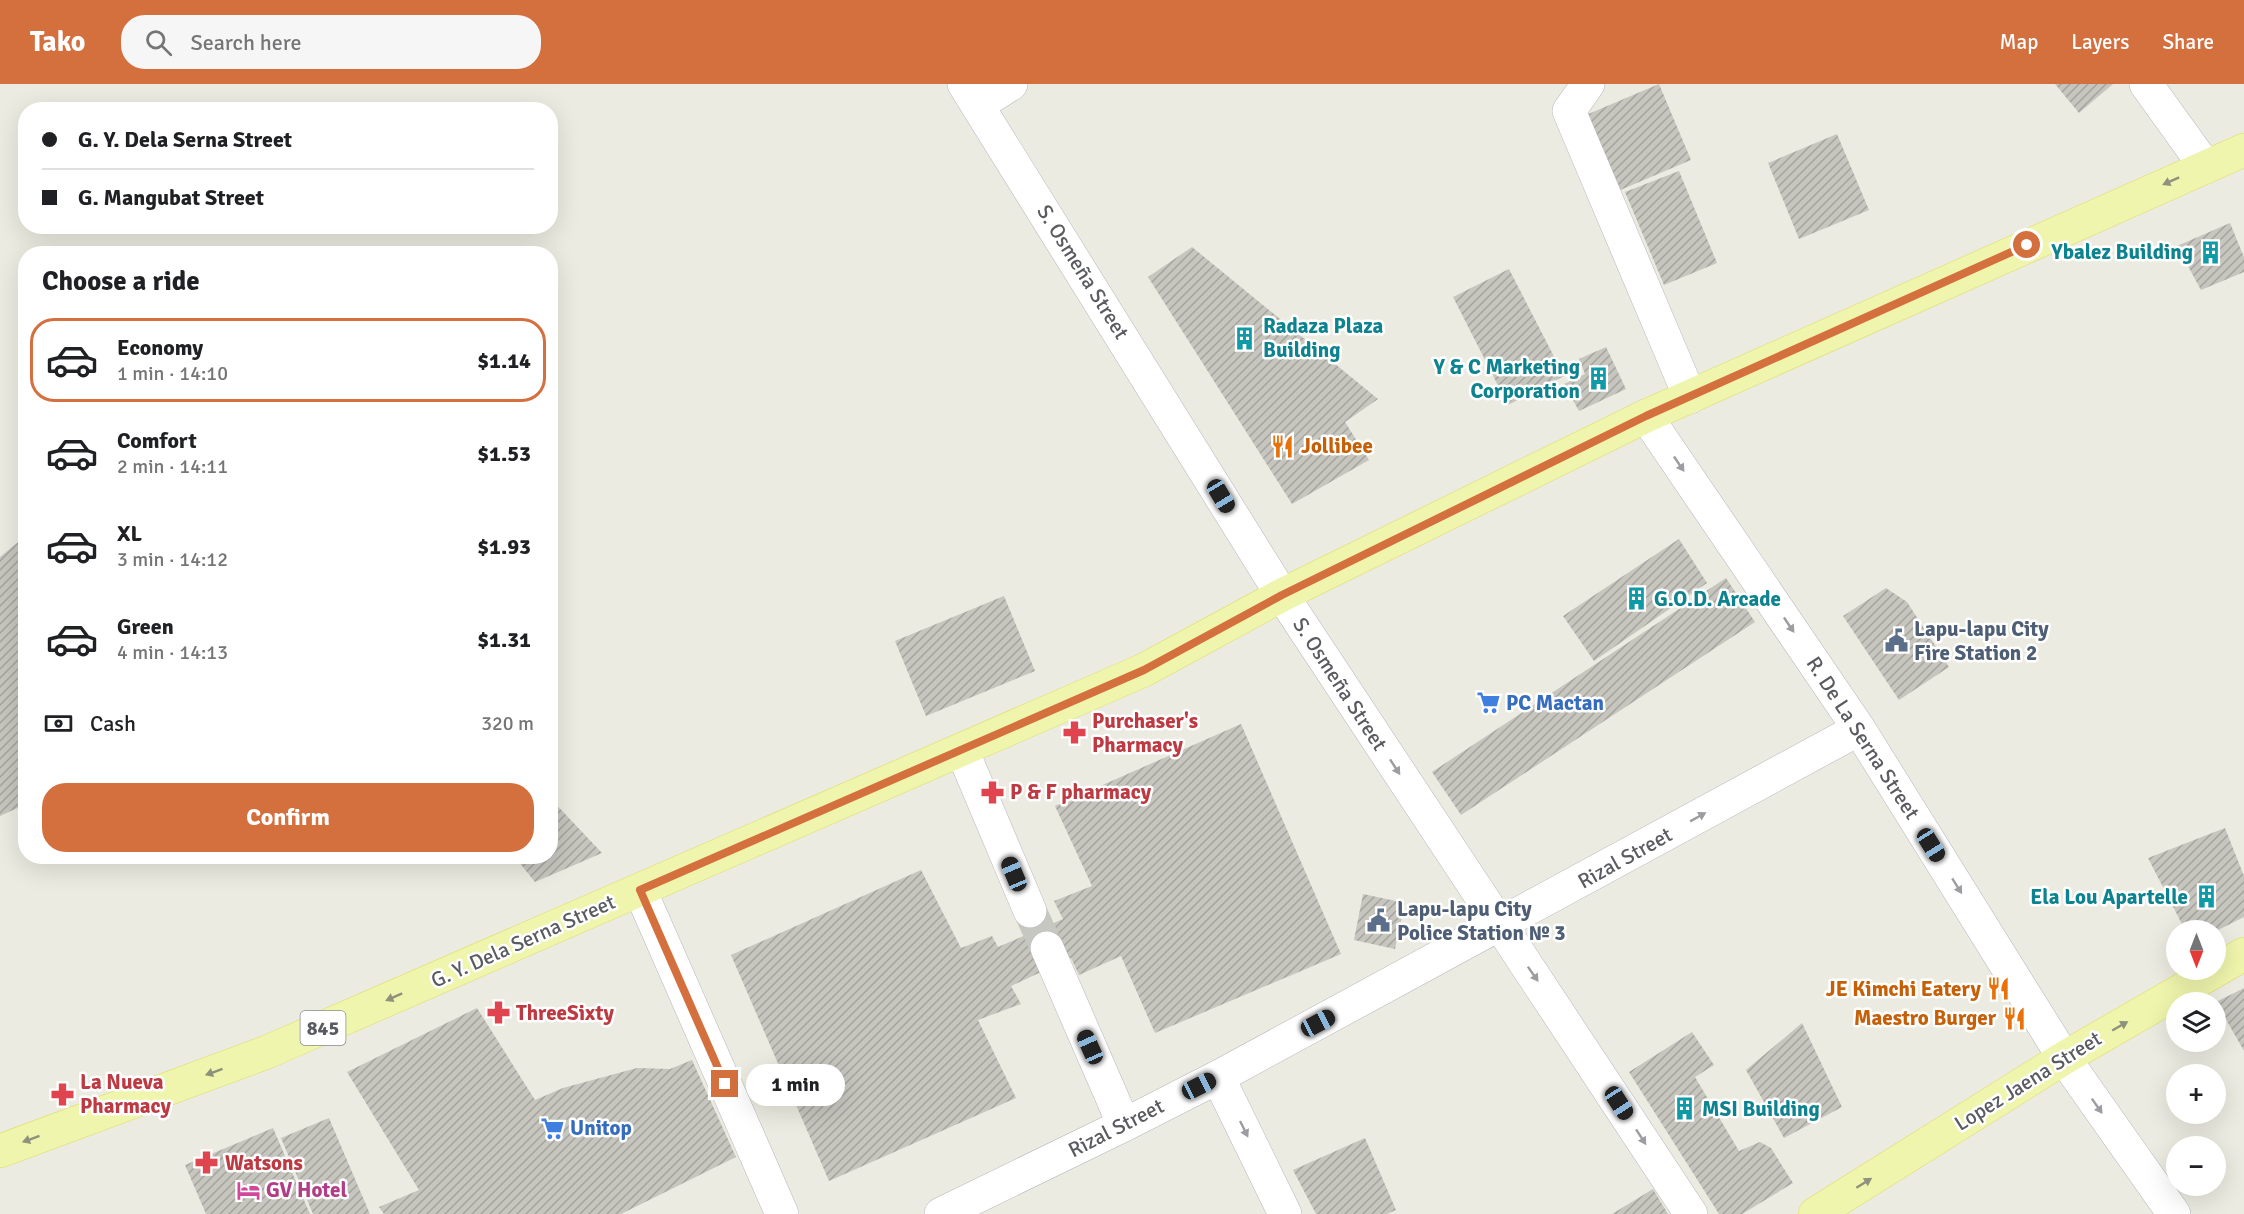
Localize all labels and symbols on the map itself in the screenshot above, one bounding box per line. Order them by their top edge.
one-way arrow [2163,177,2180,186]
street label: S. Osmeña Street [1031,200,1135,344]
route start [2013,231,2040,258]
place label: Ybalez Building [2050,239,2193,265]
building icon: Ybalez Building [2198,239,2224,265]
place label: Radaza Plaza Building [1263,313,1384,363]
building icon: Radaza Plaza Building [1232,325,1258,351]
place label: Y & C Marketing Corporation [1433,354,1580,404]
building icon: Y & C Marketing Corporation [1585,366,1611,392]
restaurant icon: Jollibee [1270,433,1296,459]
place label: Jollibee [1301,433,1373,459]
one-way arrow [1673,456,1684,472]
car [1204,476,1238,516]
building icon: G.O.D. Arcade [1623,586,1649,612]
place label: G.O.D. Arcade [1654,586,1781,612]
street label: S. Osmeña Street [1287,613,1393,755]
place label: Lapu-lapu City Fire Station 2 [1914,616,2049,666]
one-way arrow [1783,617,1794,634]
public building icon: Lapu-lapu City Fire Station 2 [1883,628,1909,654]
street label: R. De La Serna Street [1801,652,1925,824]
supermarket icon: PC Mactan [1475,690,1501,716]
place label: PC Mactan [1506,690,1604,716]
place label: Purchaser's Pharmacy [1092,708,1198,758]
pharmacy icon: Purchaser's Pharmacy [1061,720,1087,746]
one-way arrow [1389,759,1400,775]
pharmacy icon: P & F pharmacy [979,779,1005,805]
place label: P & F pharmacy [1010,779,1152,805]
one-way arrow [1690,812,1706,823]
street label: Rizal Street [1573,821,1677,895]
car [1914,825,1948,865]
car [999,854,1029,894]
one-way arrow [1951,878,1962,894]
place label: Ela Lou Apartelle [2030,884,2188,910]
building icon: Ela Lou Apartelle [2193,884,2219,910]
street label: G. Y. Dela Serna Street [427,889,619,993]
place label: Lapu-lapu City Police Station № 3 [1397,896,1566,946]
public building icon: Lapu-lapu City Police Station № 3 [1366,908,1392,934]
north arrow [2166,920,2226,980]
one-way arrow [1527,966,1539,982]
place label: JE Kimchi Eatery [1826,976,1982,1002]
restaurant icon: JE Kimchi Eatery [1986,976,2012,1002]
one-way arrow [385,992,403,1002]
pharmacy icon: ThreeSixty [485,1000,511,1026]
place label: ThreeSixty [516,1000,615,1026]
place label: Maestro Burger [1854,1005,1997,1031]
restaurant icon: Maestro Burger [2001,1005,2027,1031]
car [1298,1007,1338,1039]
road number: 845 [300,1011,346,1045]
one-way arrow [2112,1020,2128,1031]
street label: Lopez Jaena Street [1950,1025,2106,1137]
car [1074,1027,1106,1067]
callout: 1 min [746,1063,845,1105]
one-way arrow [205,1067,223,1077]
place label: La Nueva Pharmacy [80,1069,171,1119]
route end [711,1070,738,1097]
car [1179,1070,1219,1102]
pharmacy icon: La Nueva Pharmacy [49,1081,75,1107]
car [1602,1083,1636,1123]
street label: Rizal Street [1064,1093,1168,1163]
building icon: MSI Building [1671,1096,1697,1122]
place label: MSI Building [1702,1096,1820,1122]
one-way arrow [2091,1098,2103,1113]
supermarket icon: Unitop [539,1115,565,1141]
place label: Unitop [570,1115,632,1141]
one-way arrow [1239,1121,1248,1138]
one-way arrow [1635,1129,1646,1145]
one-way arrow [22,1135,40,1145]
pharmacy icon: Watsons [194,1150,220,1176]
place label: Watsons [225,1150,303,1176]
hotel icon: GV Hotel [235,1177,261,1203]
place label: GV Hotel [266,1177,347,1203]
one-way arrow [1856,1177,1872,1188]

